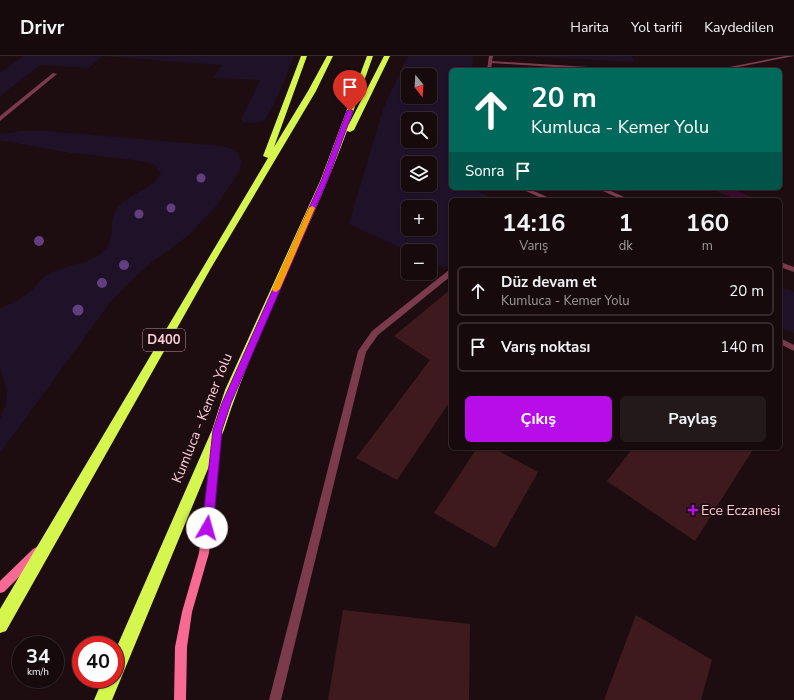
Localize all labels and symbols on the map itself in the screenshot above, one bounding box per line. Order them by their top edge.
north arrow [401,68,437,104]
pin [333,70,367,111]
road number: D400 [143,329,185,351]
street label: Kumluca - Kemer Yolu [167,350,237,486]
place label: Ece Eczanesi [701,501,780,520]
marker: Ece Eczanesi [688,505,698,515]
position arrow [186,507,228,549]
speed limit sign: 40 [72,636,124,688]

